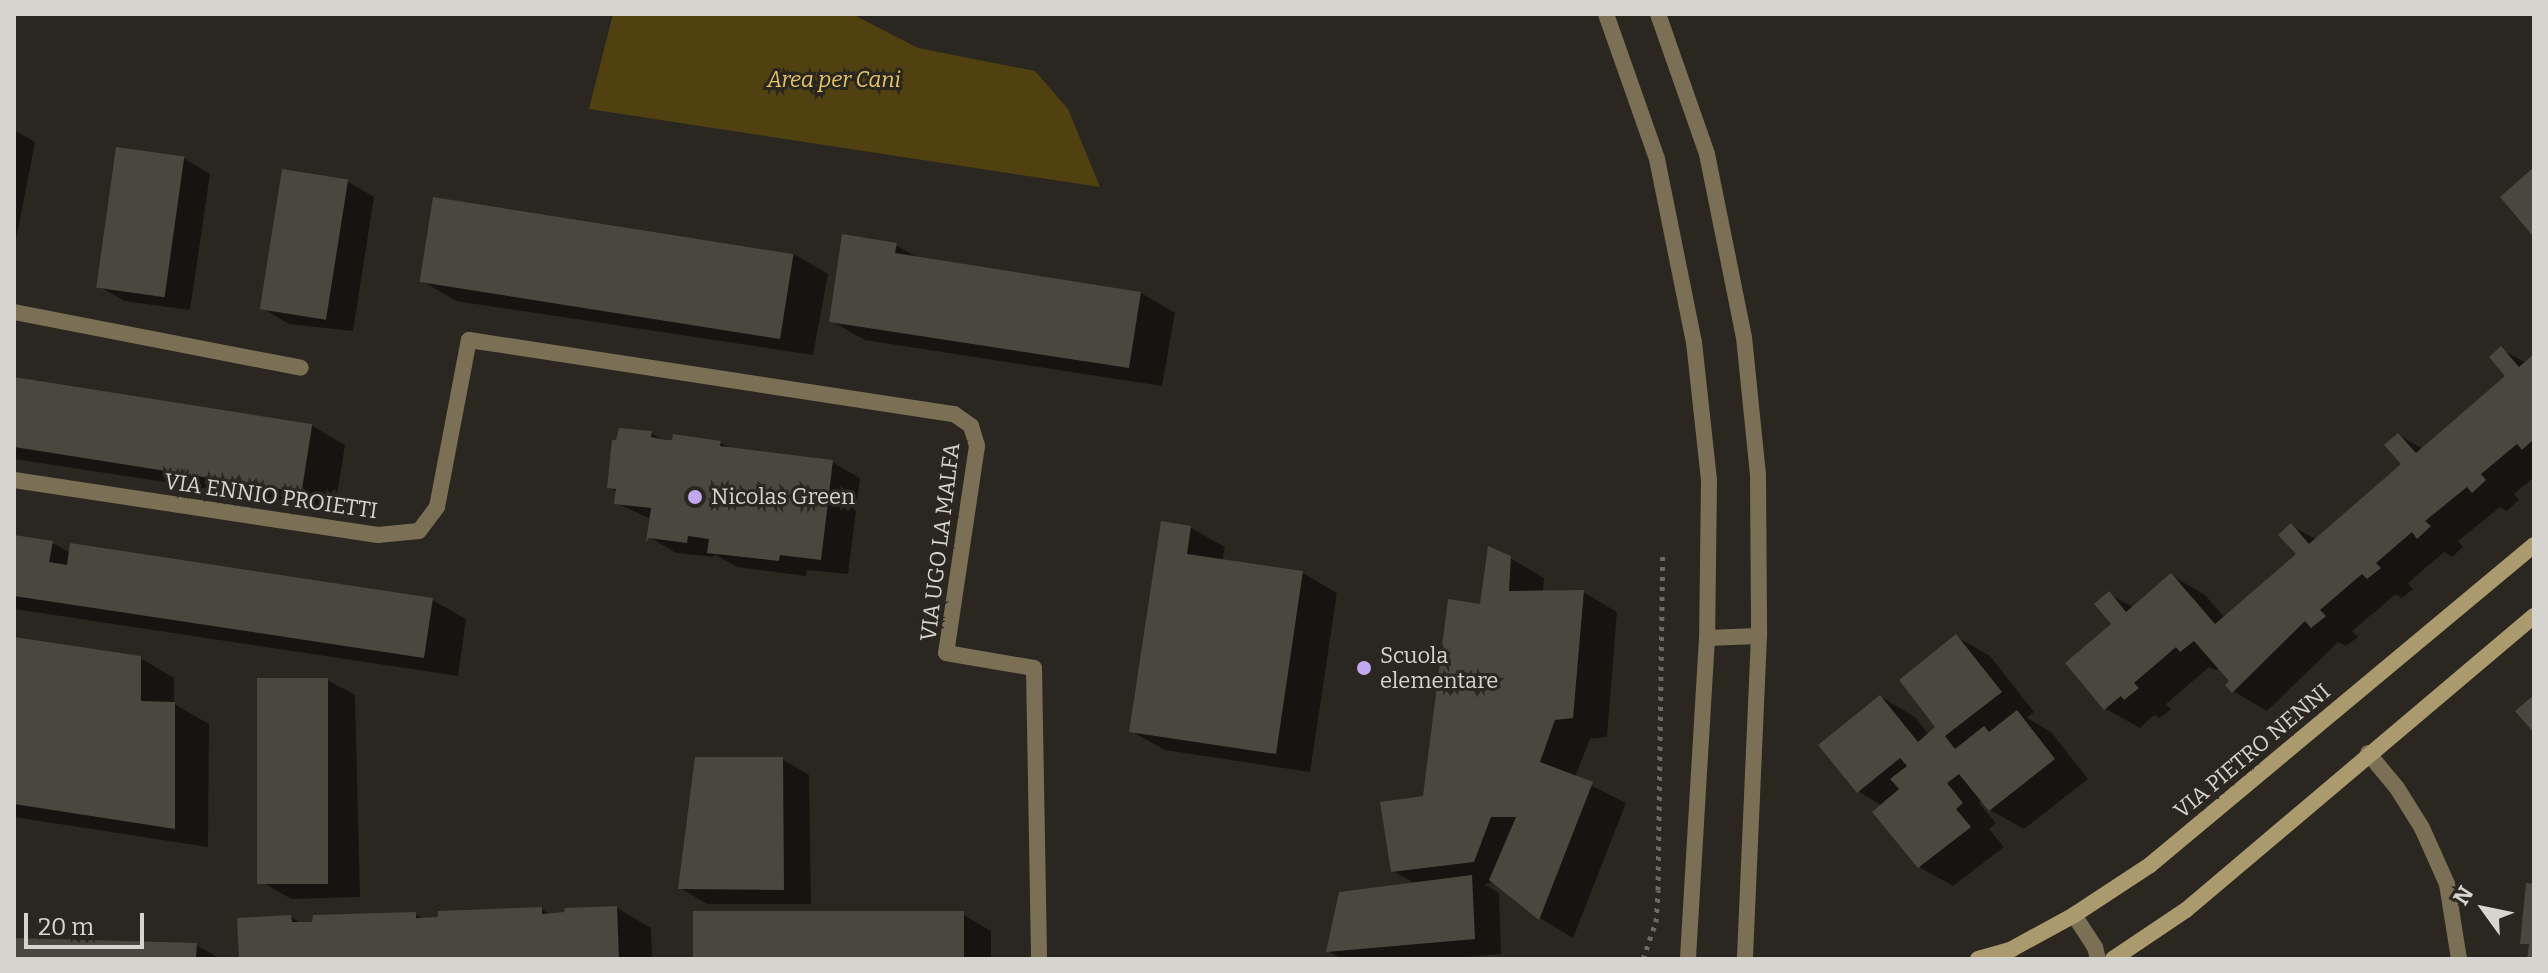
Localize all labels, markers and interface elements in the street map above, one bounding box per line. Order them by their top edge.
park label: Area per Cani [767,67,901,93]
street label: VIA UGO LA MALFA [915,441,965,643]
street label: VIA ENNIO PROIETTI [163,468,379,524]
place label: Nicolas Green [711,484,855,510]
marker: Nicolas Green [686,488,704,506]
place label: Scuola elementare [1380,642,1498,694]
marker: Scuola elementare [1355,659,1373,677]
street label: VIA PIETRO NENNI [2169,678,2335,824]
north arrow [2444,869,2524,949]
text: N [2448,881,2479,910]
scale bar [28,897,148,947]
text: 20 m [38,913,94,941]

